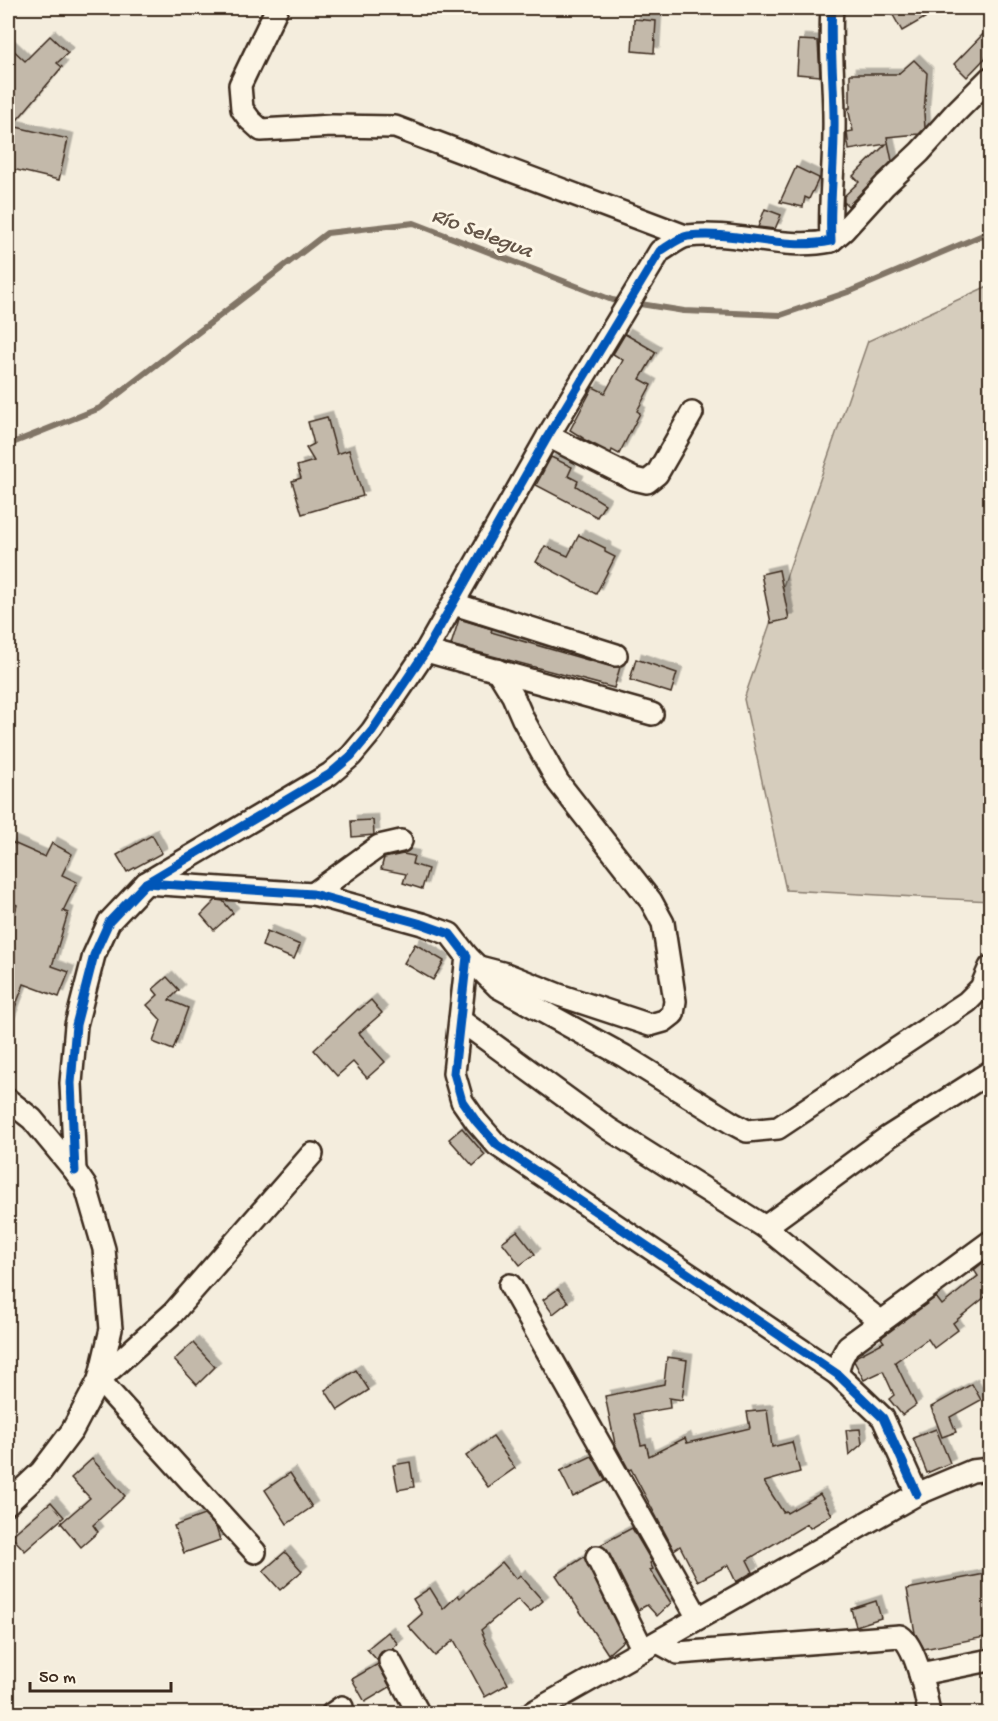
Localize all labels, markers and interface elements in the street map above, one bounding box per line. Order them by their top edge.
water label: Río Selegua [428,204,537,266]
scale bar [30,1655,171,1693]
text: 50 m [39,1668,76,1689]

